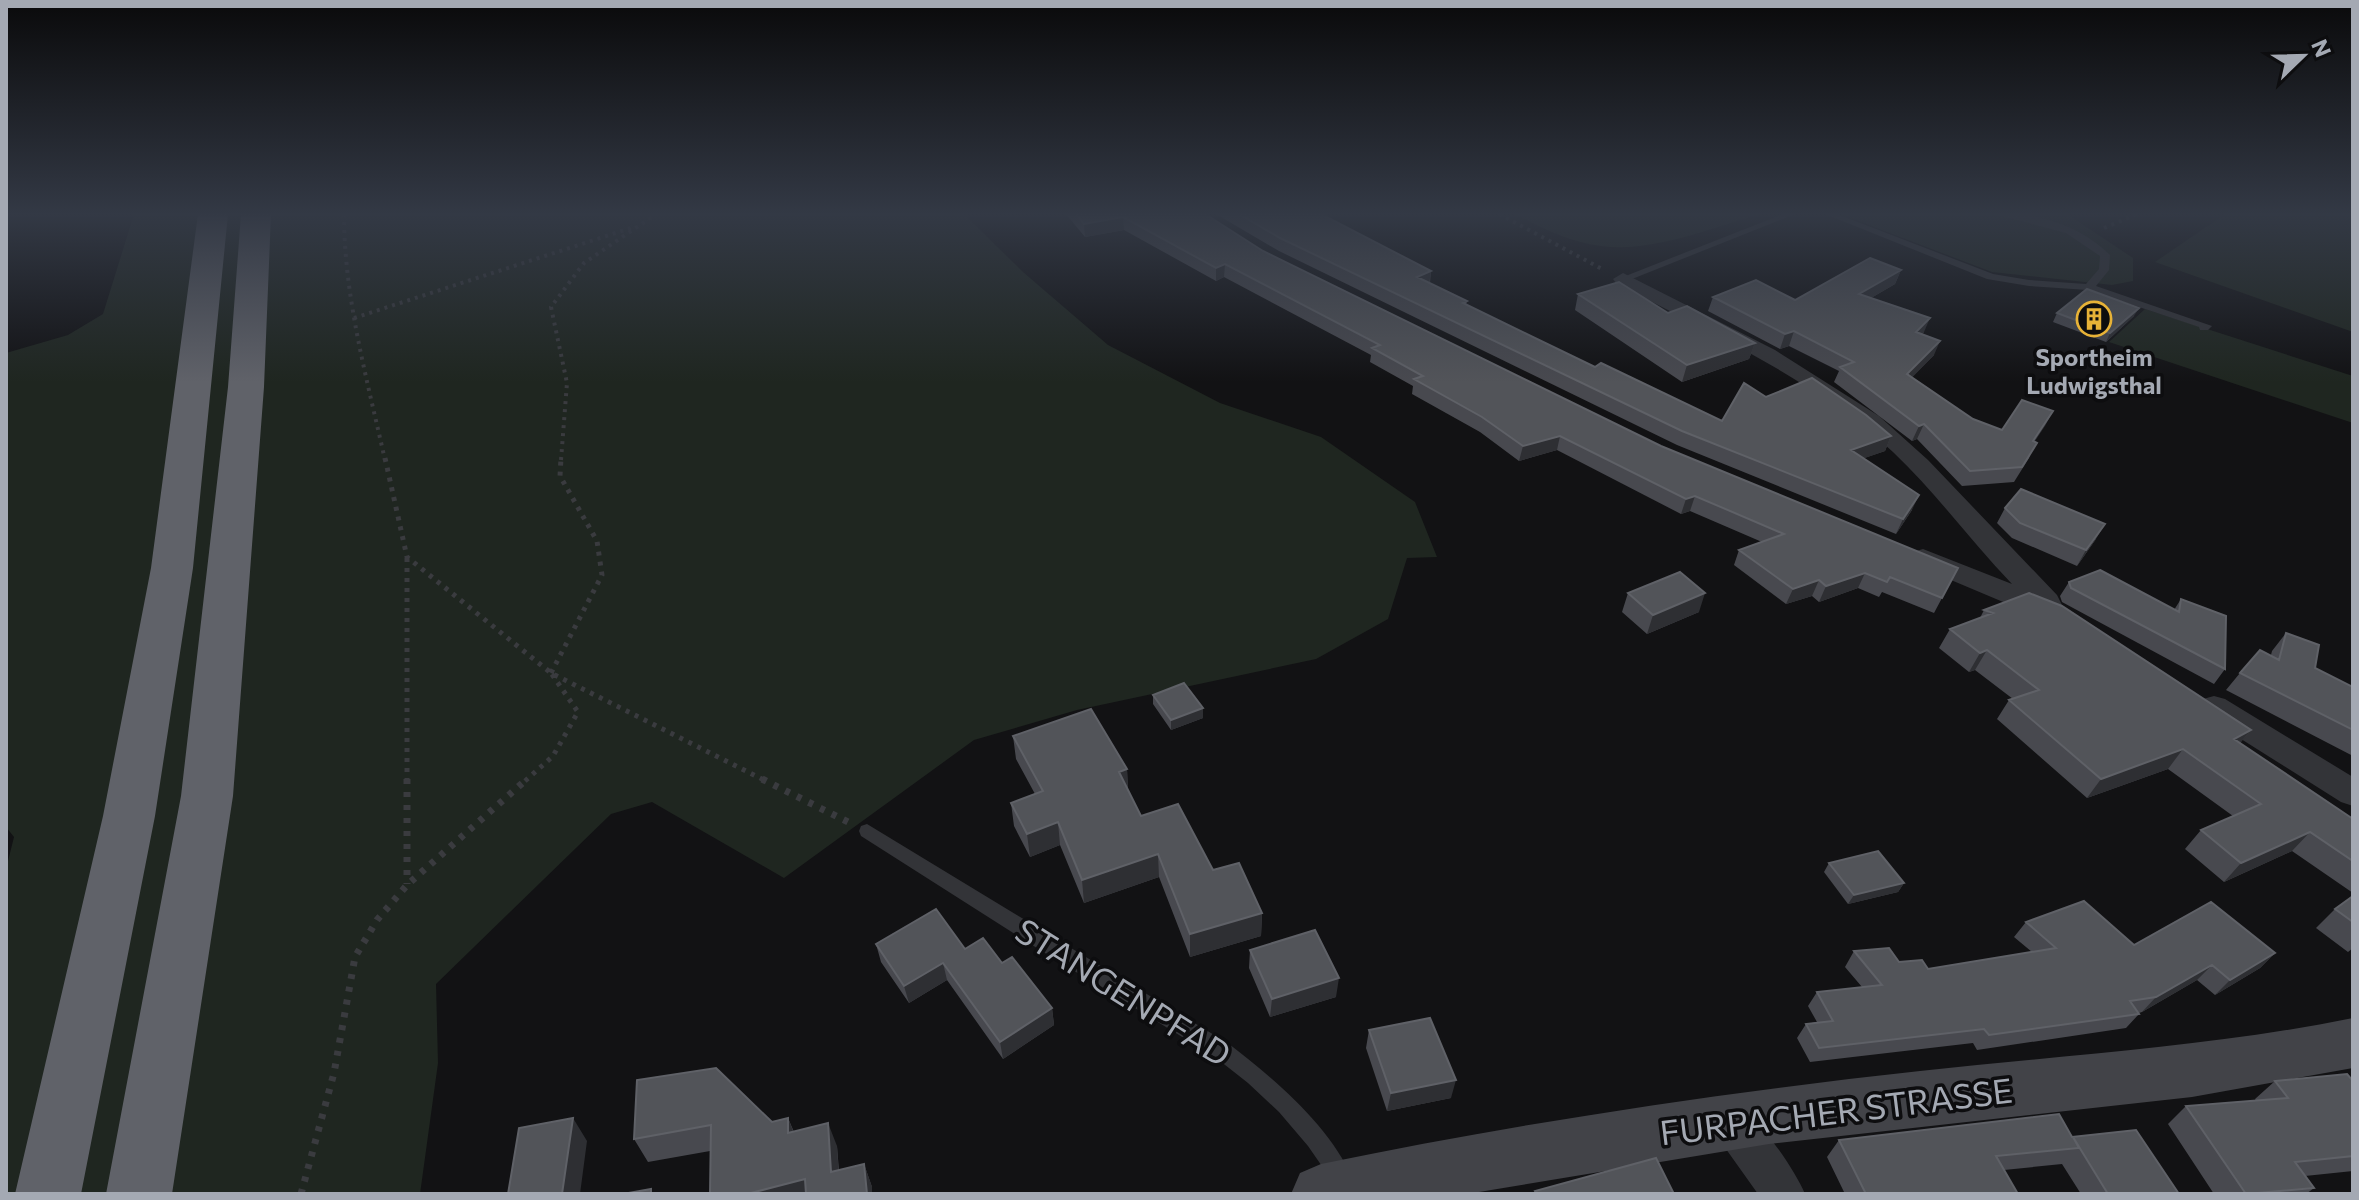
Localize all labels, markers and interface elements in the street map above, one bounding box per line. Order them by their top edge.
north arrow [2263,16,2343,96]
text: N [2306,35,2338,61]
building icon: Sportheim Ludwigsthal [2075,300,2113,338]
place label: Sportheim Ludwigsthal [2026,342,2162,399]
street label: STANGENPFAD [1008,908,1240,1074]
street label: FURPACHER STRASSE [1657,1068,2015,1152]

